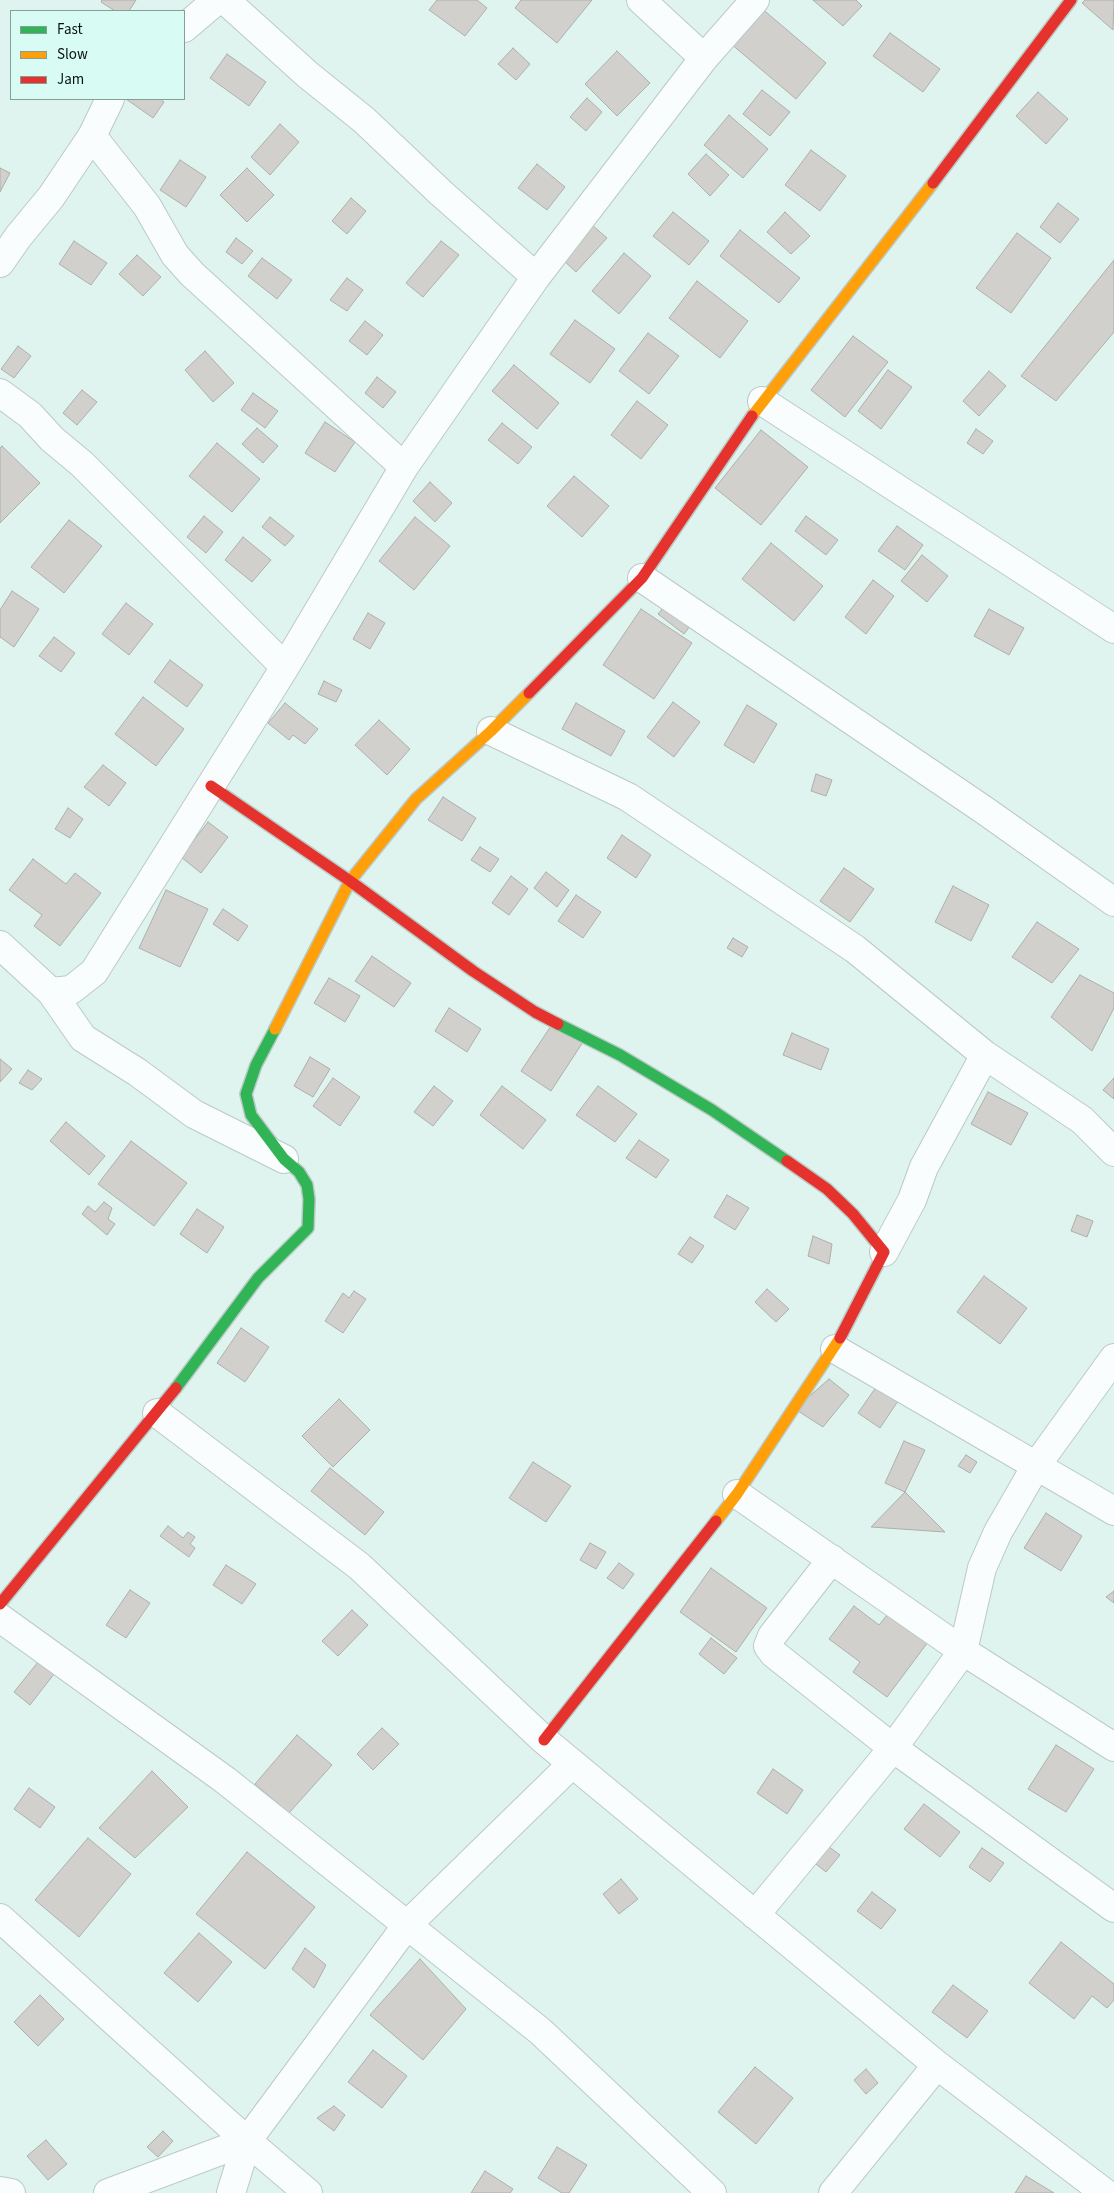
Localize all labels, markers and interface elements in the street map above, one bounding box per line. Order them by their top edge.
legend [10,10,185,100]
text: Fast [57,19,83,40]
text: Slow [57,44,88,65]
text: Jam [57,69,84,90]

